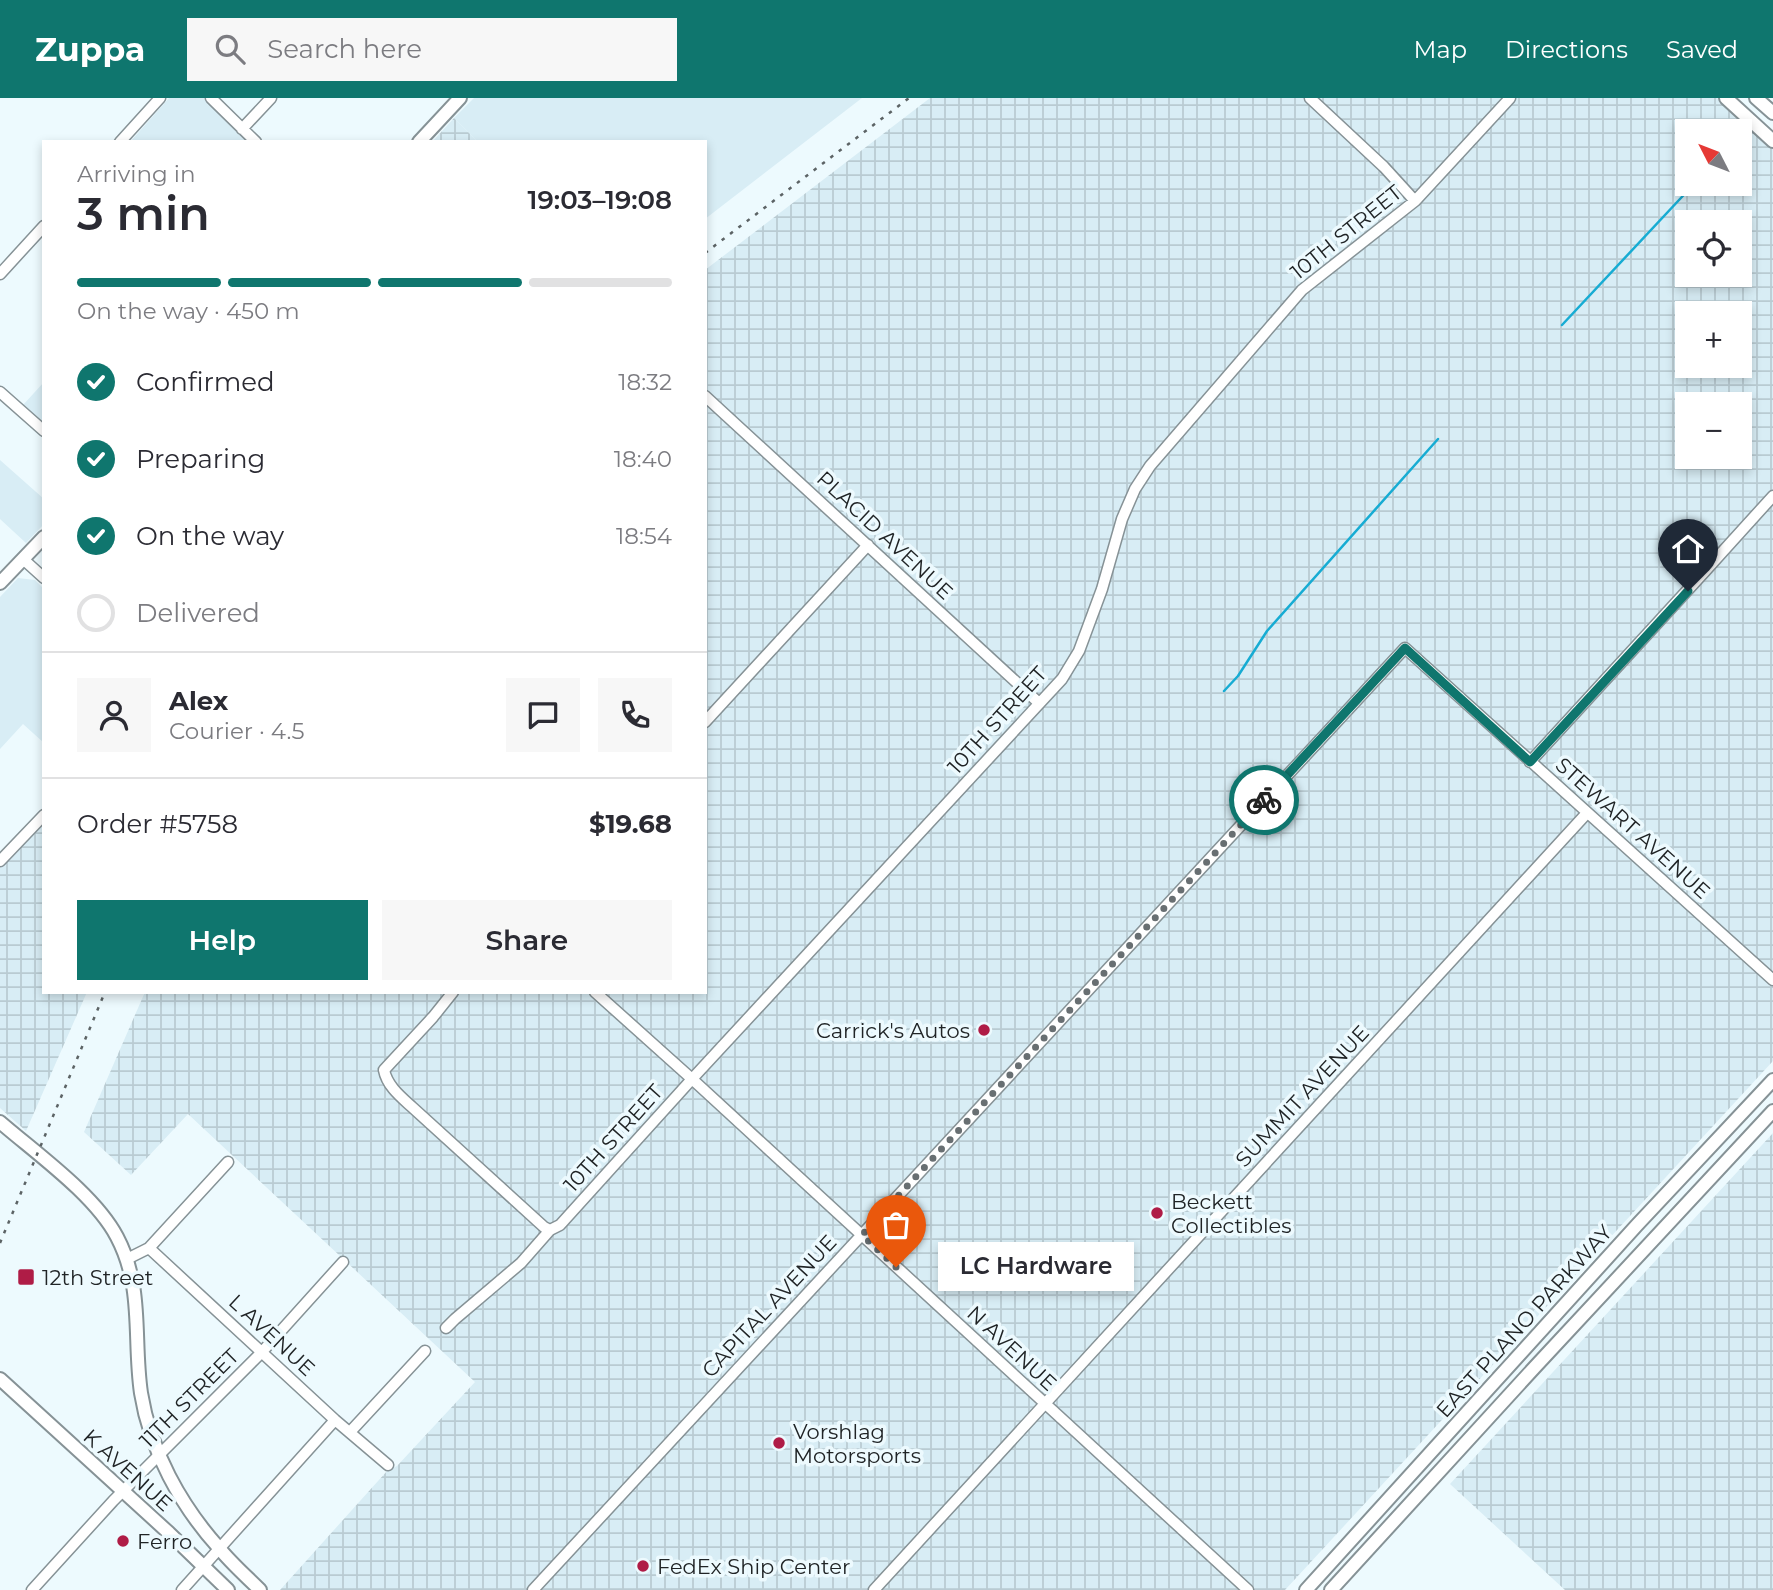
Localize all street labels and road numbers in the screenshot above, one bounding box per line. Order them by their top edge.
street label: 10TH STREET [1285,180,1407,284]
street label: PLACID AVENUE [812,466,958,604]
street label: 10TH STREET [942,661,1052,779]
street label: STEWART AVENUE [1551,752,1715,904]
street label: SUMMIT AVENUE [1230,1020,1374,1172]
street label: 10TH STREET [558,1079,668,1197]
street label: EAST PLANO PARKWAY [1431,1219,1617,1422]
street label: CAPITAL AVENUE [697,1230,841,1382]
street label: L AVENUE [224,1289,320,1381]
street label: N AVENUE [962,1300,1062,1396]
street label: 11TH STREET [134,1343,244,1453]
street label: K AVENUE [78,1424,178,1516]

